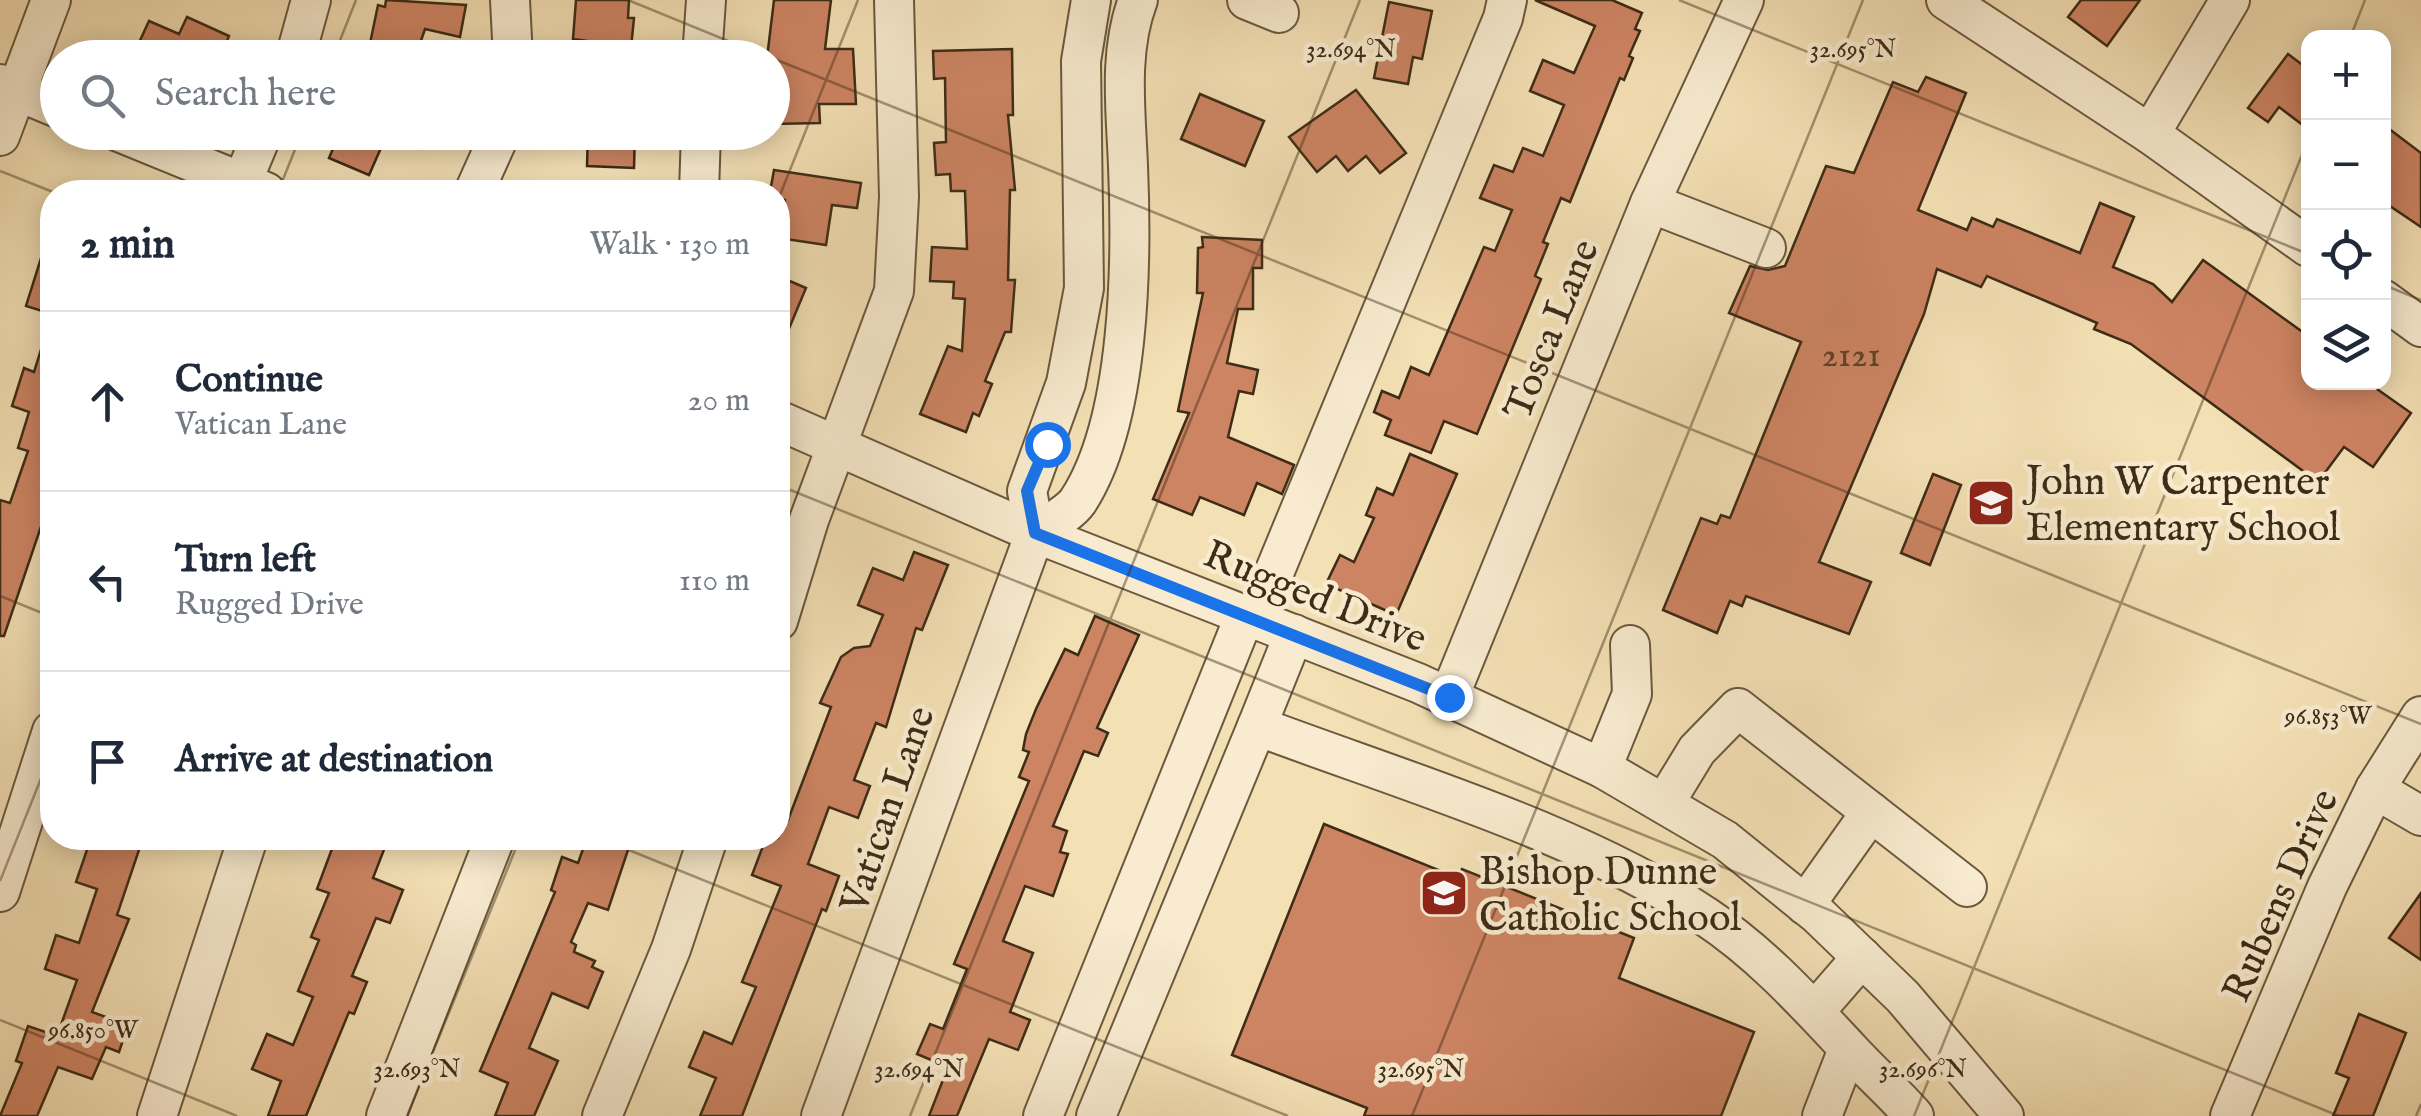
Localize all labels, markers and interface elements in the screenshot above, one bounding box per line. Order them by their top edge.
map controls [2301,30,2391,390]
button: + [2301,30,2391,120]
text: 32.694°N [1306,34,1396,66]
text: 32.695°N [1810,34,1896,66]
search box [40,40,790,150]
icon: search [75,68,130,123]
text: Search here [155,71,336,119]
button: − [2301,120,2391,210]
button: locate [2301,210,2391,300]
text: 2 min [80,219,175,272]
text: Walk · 130 m [589,225,750,266]
street label: Tosca Lane [1494,233,1612,428]
button: layers [2301,300,2391,390]
house number: 2121 [1822,334,1880,379]
text: Continue [175,357,323,405]
icon: ahead [80,374,135,429]
text: 20 m [688,381,750,422]
text: Vatican Lane [175,405,347,446]
route start [1025,422,1071,468]
place label: John W Carpenter Elementary School [2022,458,2340,555]
school or university icon: John W Carpenter Elementary School [1965,477,2017,529]
street label: Rugged Drive [1196,530,1434,666]
text: Turn left [175,537,316,585]
icon: left [80,554,135,609]
text: 110 m [679,561,750,602]
text: Rugged Drive [175,585,364,626]
route end [1427,675,1473,721]
street label: Vatican Lane [830,700,948,921]
text: 96.853°W [2284,701,2373,733]
icon: arrive [80,734,135,789]
text: Arrive at destination [175,737,493,785]
street label: Rubens Drive [2213,782,2352,1011]
place label: Bishop Dunne Catholic School [1479,848,1741,945]
school or university icon: Bishop Dunne Catholic School [1418,867,1470,919]
text: 96.850°W [47,1015,139,1047]
text: 32.693°N [374,1054,460,1086]
text: 32.694°N [874,1054,964,1086]
text: 32.695°N [1378,1054,1464,1086]
text: 32.696°N [1879,1054,1967,1086]

